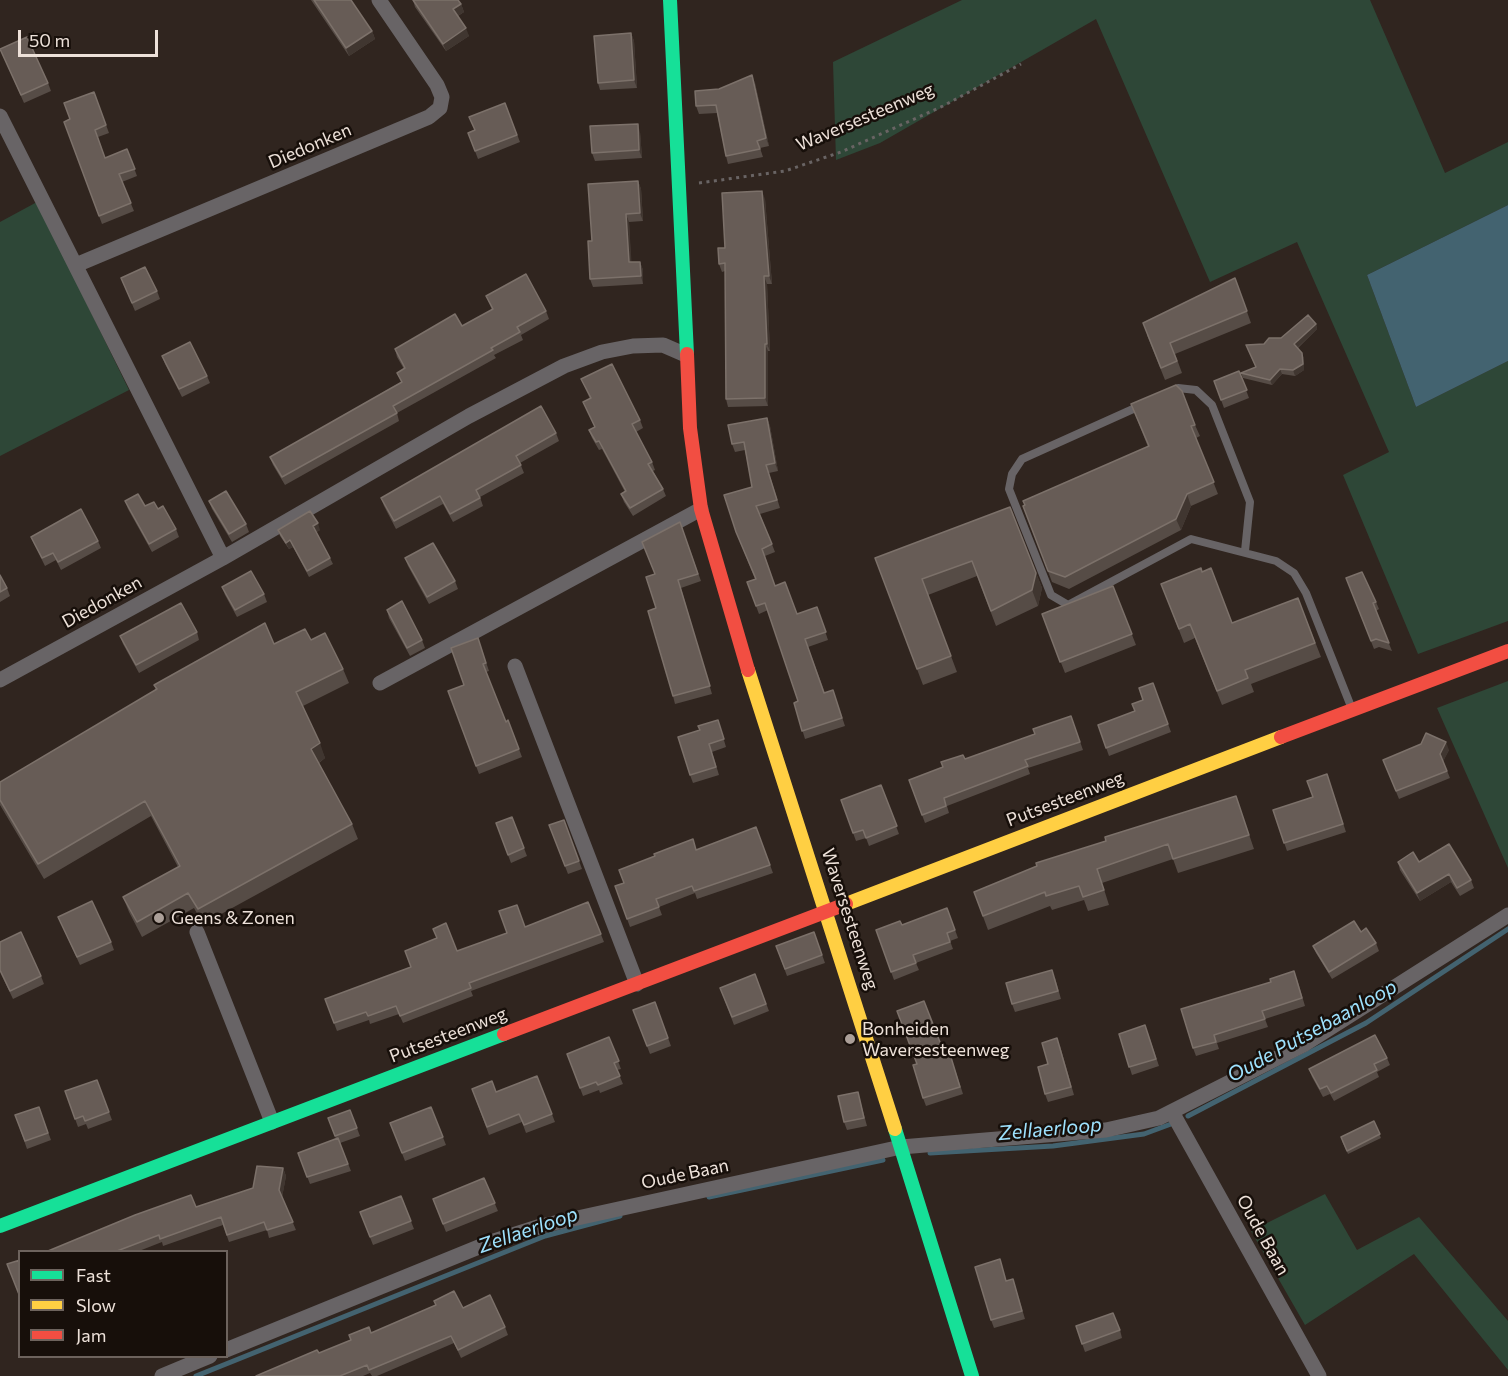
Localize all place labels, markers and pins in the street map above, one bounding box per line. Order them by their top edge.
place label: Geens & Zonen [171,907,295,929]
marker: Geens & Zonen [152,911,166,925]
place label: Bonheiden Waversesteenweg [862,1018,1009,1060]
marker: Bonheiden Waversesteenweg [843,1032,857,1046]

